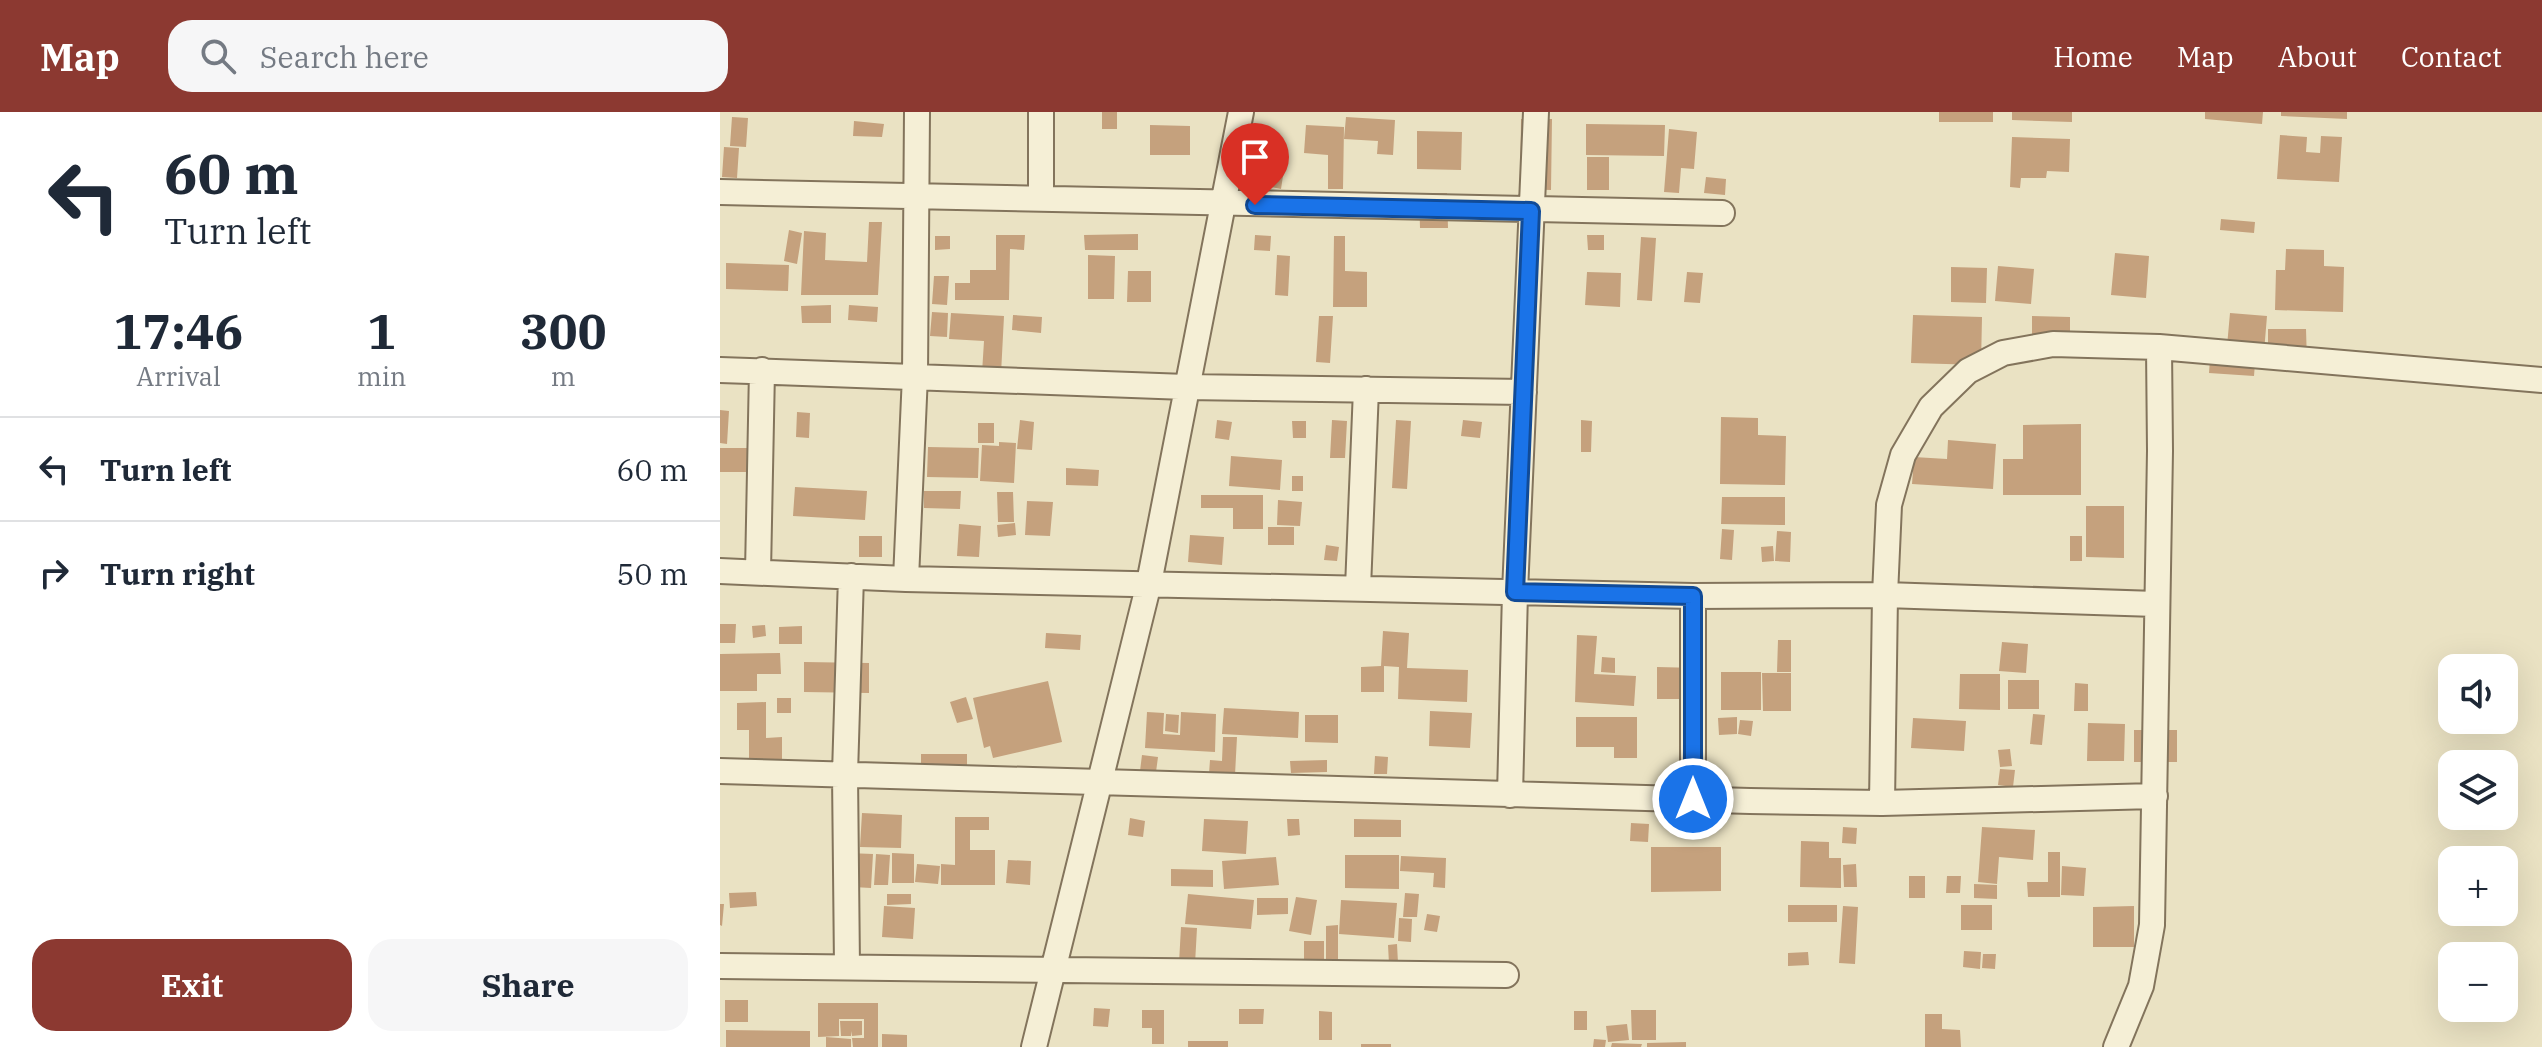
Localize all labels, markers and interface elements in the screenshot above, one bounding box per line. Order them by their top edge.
search box [168,20,728,92]
text: Map [40,32,120,81]
icon: search [196,34,240,78]
text: Search here [260,37,429,76]
text: Home [2053,38,2133,75]
text: Map [2177,38,2234,75]
text: About [2278,38,2357,75]
text: Contact [2401,38,2502,75]
pin [1221,123,1289,205]
icon: arrive [1233,135,1277,179]
text: 60 m [164,137,299,209]
icon: left [32,144,136,248]
text: Turn left [164,207,311,254]
text: 17:46 [114,300,243,362]
text: 1 [367,300,396,362]
text: 300 [520,300,606,362]
text: Arrival [136,359,221,393]
text: min [357,359,406,393]
text: m [551,359,576,393]
icon: left [32,447,76,491]
text: Turn left [100,450,232,489]
text: 60 m [616,450,688,489]
icon: right [32,551,76,595]
text: Turn right [100,554,255,593]
text: 50 m [616,554,688,593]
map controls [2438,654,2518,1022]
button: sound [2438,654,2518,734]
button: layers [2438,750,2518,830]
position arrow [1651,757,1735,841]
button: + [2438,846,2518,926]
button: Exit [32,939,352,1031]
button: Share [368,939,688,1031]
button: − [2438,942,2518,1022]

